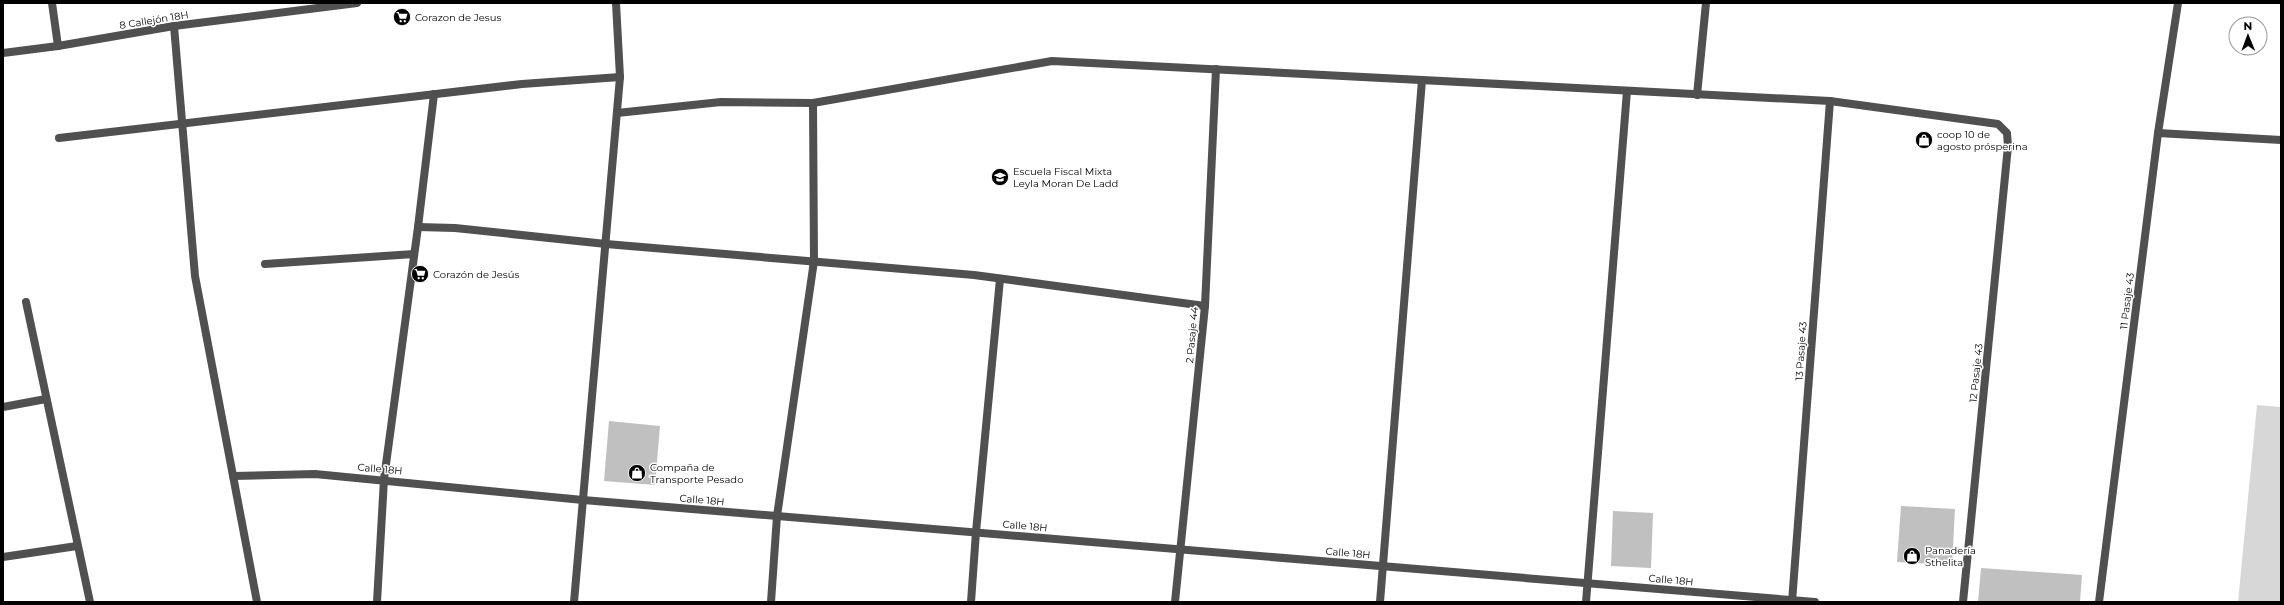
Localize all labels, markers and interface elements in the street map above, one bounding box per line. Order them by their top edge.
supermarket icon: Corazon de Jesus [392,7,412,27]
street label: 8 Callejón 18H [119,8,189,32]
place label: Corazon de Jesus [415,11,501,24]
north arrow [2228,16,2268,56]
text: N [2243,19,2252,33]
place label: coop 10 de agosto prósperina [1937,128,2028,153]
shop icon: coop 10 de agosto prósperina [1914,130,1934,150]
place label: Escuela Fiscal Mixta Leyla Moran De Ladd [1013,165,1118,190]
school or university icon: Escuela Fiscal Mixta Leyla Moran De Ladd [990,167,1010,187]
supermarket icon: Corazón de Jesús [410,264,430,284]
place label: Corazón de Jesús [433,268,519,281]
street label: 11 Pasaje 43 [2117,272,2137,330]
street label: 2 Pasaje 44 [1183,306,1201,364]
street label: 13 Pasaje 43 [1792,321,1810,381]
street label: 12 Pasaje 43 [1966,343,1986,403]
street label: Calle 18H [357,461,403,477]
place label: Compaña de Transporte Pesado [650,461,743,486]
shop icon: Compaña de Transporte Pesado [627,463,647,483]
street label: Calle 18H [679,492,725,508]
street label: Calle 18H [1002,518,1048,534]
place label: Panadería Sthelita [1925,544,1976,569]
street label: Calle 18H [1325,545,1371,561]
shop icon: Panadería Sthelita [1902,546,1922,566]
street label: Calle 18H [1648,572,1694,588]

